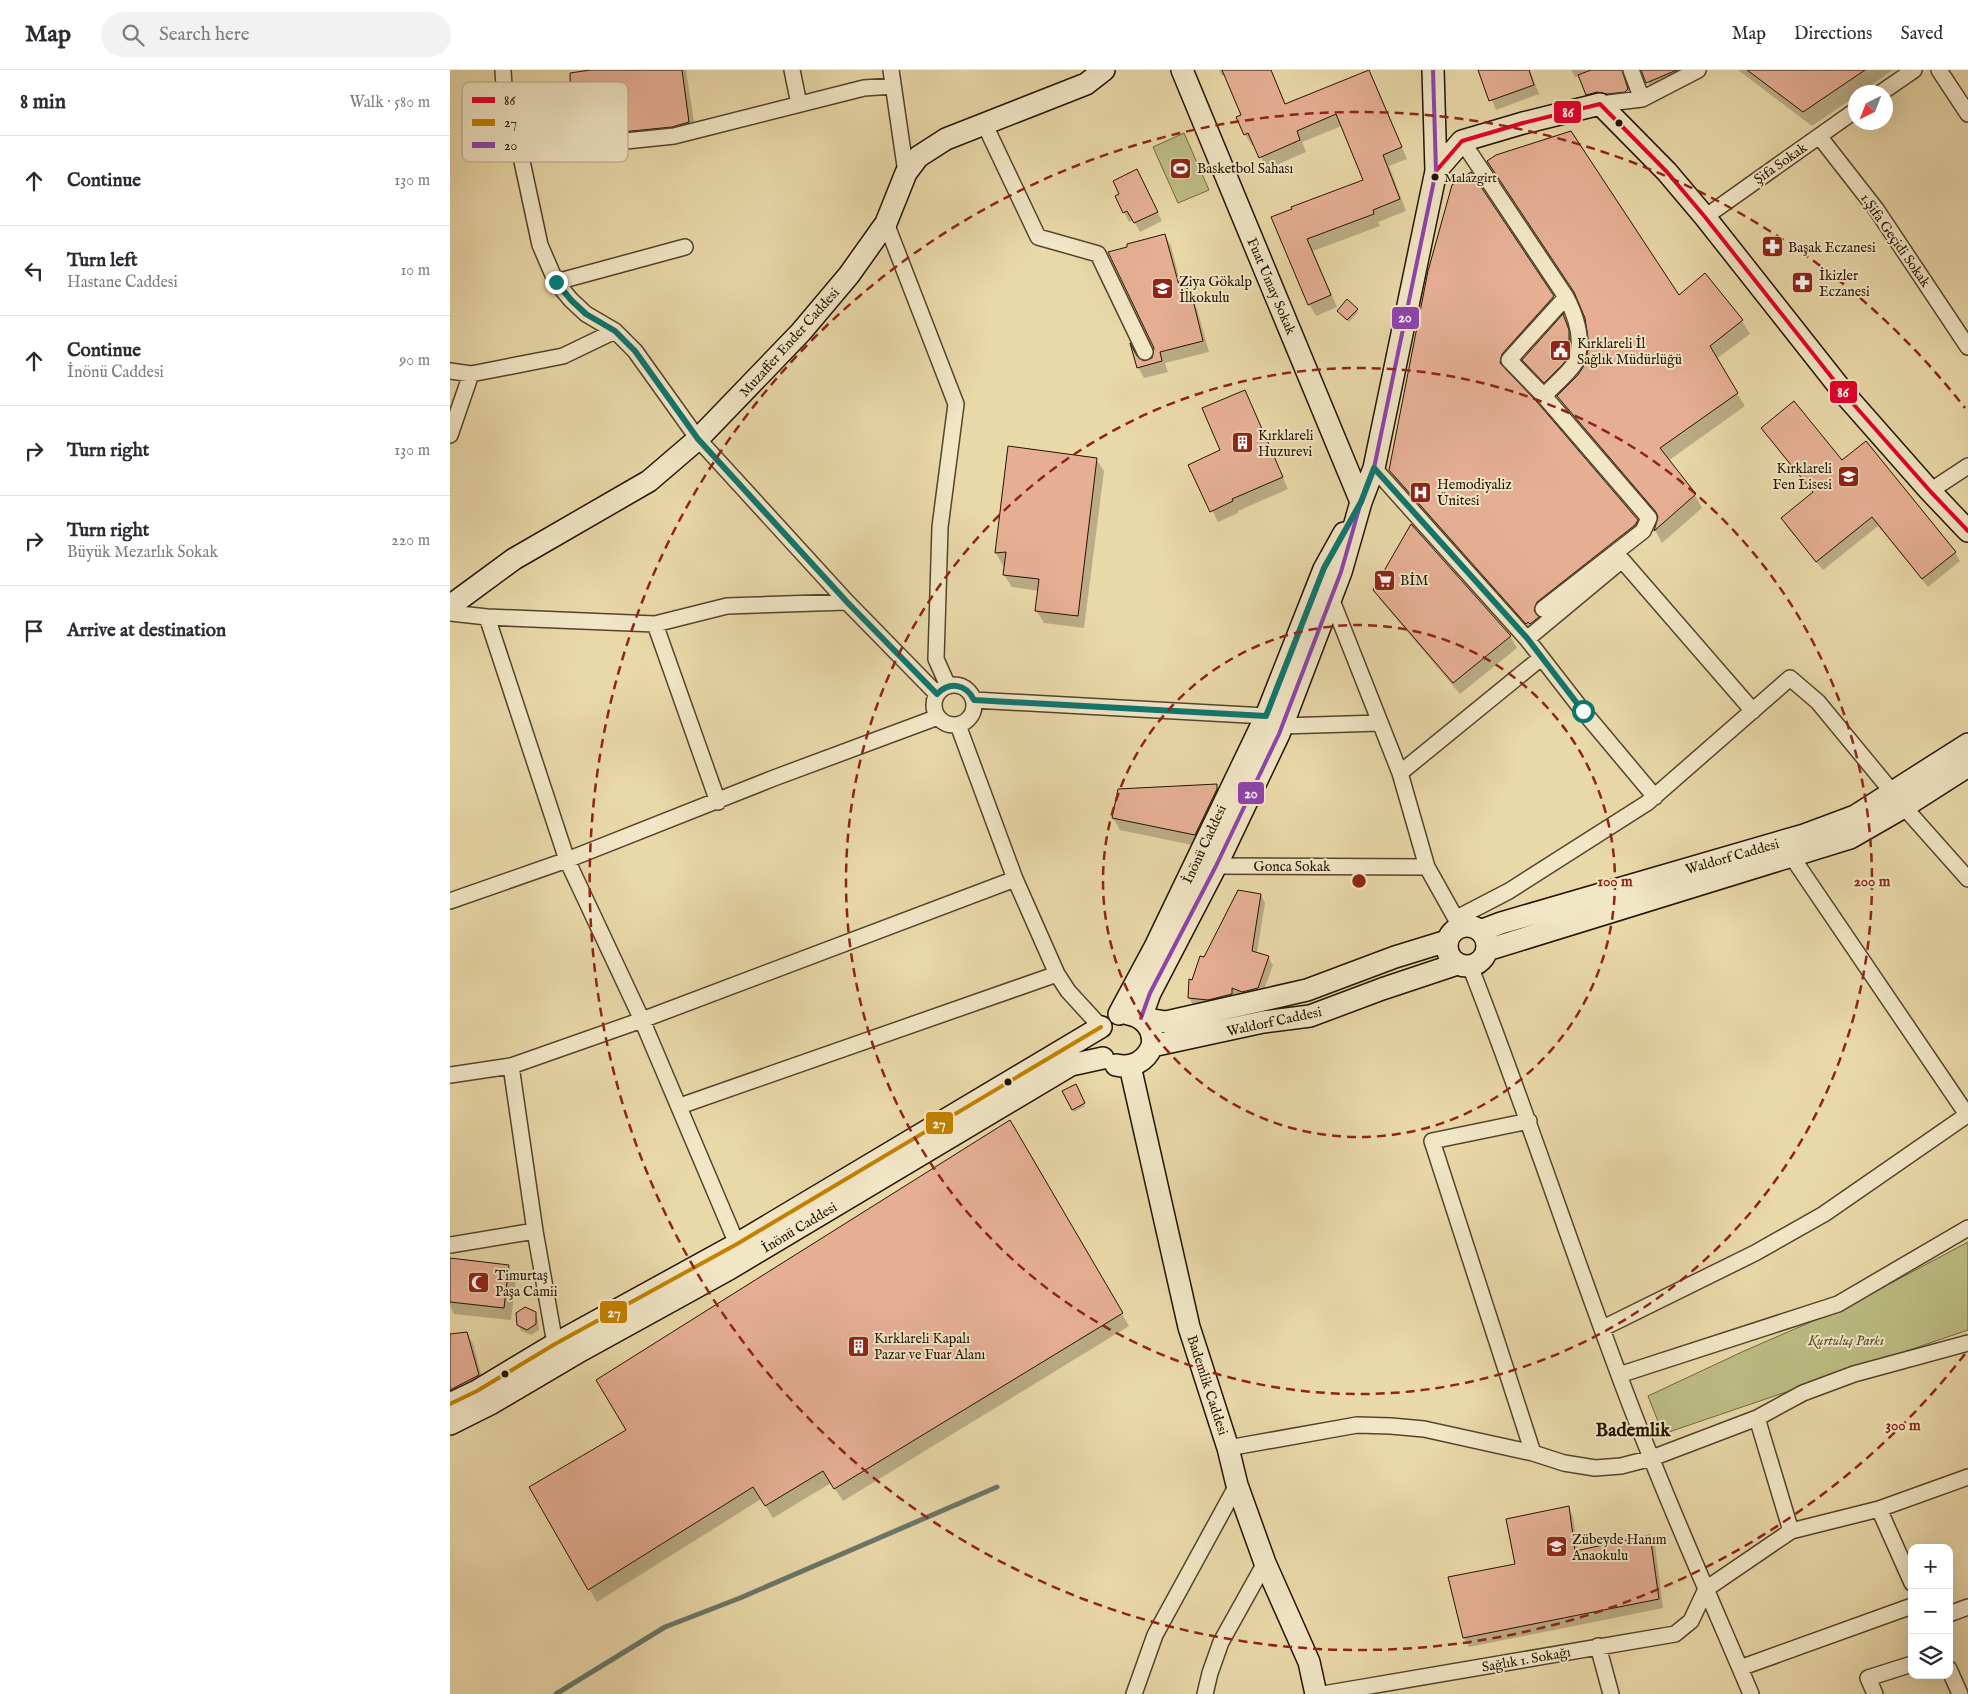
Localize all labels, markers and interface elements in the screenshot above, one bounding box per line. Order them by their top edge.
search box [101,12,451,57]
text: Map [25,19,71,50]
icon: search [119,21,147,49]
text: Search here [159,23,250,47]
text: Map [1732,23,1766,46]
text: Directions [1794,23,1872,46]
text: Saved [1900,23,1943,46]
legend [462,82,628,162]
north arrow [1848,85,1893,130]
text: 8 min [20,89,66,116]
text: 86 [504,92,516,110]
text: Walk · 580 m [350,93,430,113]
line badge: 86 [1553,100,1582,124]
text: 86 [1562,104,1575,122]
text: 27 [504,114,517,132]
unlabelled marker [1614,118,1624,128]
text: 20 [504,137,518,155]
street label: Şifa Sokak [1751,139,1811,189]
sports icon: Basketbol Sahası [1169,156,1193,180]
place label: Basketbol Sahası [1197,160,1293,178]
icon: ahead [20,167,48,195]
text: Continue [67,169,141,193]
place label: Malazgirt [1444,170,1497,187]
text: 130 m [394,171,430,191]
marker: Malazgirt [1430,172,1440,182]
street label: 1.Şifa Geçidi Sokak [1856,190,1935,291]
street label: Fuat Umay Sokak [1243,235,1300,338]
pharmacy icon: Başak Eczanesi [1760,235,1784,259]
place label: Başak Eczanesi [1788,239,1876,257]
text: Turn left [67,249,138,273]
icon: left [20,257,48,285]
text: 10 m [400,261,430,281]
place label: İkizler Eczanesi [1819,267,1870,301]
route end [545,271,568,294]
pharmacy icon: İkizler Eczanesi [1791,271,1815,295]
text: Hastane Caddesi [67,273,178,293]
place label: Ziya Gökalp İlkokulu [1179,273,1252,307]
school or university icon: Ziya Gökalp İlkokulu [1151,277,1175,301]
street label: Muzaffer Ender Caddesi [736,284,844,401]
line badge: 20 [1391,306,1420,330]
text: 20 [1398,309,1412,327]
place label: Kırklareli İl Sağlık Müdürlüğü [1577,335,1682,369]
text: Continue [67,339,141,363]
public building icon: Kırklareli İl Sağlık Müdürlüğü [1549,339,1573,363]
icon: ahead [20,347,48,375]
text: 90 m [399,351,430,371]
text: İnönü Caddesi [67,363,164,383]
line badge: 86 [1829,380,1858,404]
text: 86 [1837,384,1850,402]
place label: Kırklareli Huzurevi [1258,427,1314,461]
building icon: Kırklareli Huzurevi [1230,431,1254,455]
icon: right [20,437,48,465]
text: Turn right [67,439,149,463]
text: 130 m [394,441,430,461]
place label: Kırklareli Fen Lisesi [1773,460,1832,494]
school or university icon: Kırklareli Fen Lisesi [1836,464,1860,488]
place label: Hemodiyaliz Ünitesi [1437,476,1512,510]
hospital icon: Hemodiyaliz Ünitesi [1409,480,1433,504]
text: Turn right [67,519,149,543]
icon: right [20,527,48,555]
text: 220 m [391,531,430,551]
text: Büyük Mezarlık Sokak [67,543,218,563]
supermarket icon: BİM [1372,568,1396,592]
place label: BİM [1400,572,1428,590]
icon: arrive [20,617,48,645]
text: Arrive at destination [67,619,226,643]
route start [1572,700,1595,723]
line badge: 20 [1237,781,1265,805]
text: 20 [1244,785,1258,803]
street label: İnönü Caddesi [1179,802,1231,887]
street label: Waldorf Caddesi [1683,835,1781,879]
street label: Gonca Sokak [1254,858,1331,876]
centre of rings [1350,872,1368,890]
text: 100 m [1597,872,1633,891]
text: 200 m [1854,872,1891,891]
street label: Waldorf Caddesi [1225,1003,1324,1041]
unlabelled marker [1003,1077,1013,1087]
line badge: 27 [925,1111,954,1135]
text: 27 [933,1115,946,1133]
street label: İnönü Caddesi [759,1198,841,1257]
place label: Timurtaş Paşa Camii [495,1267,558,1301]
mosque icon: Timurtaş Paşa Camii [467,1271,491,1295]
line badge: 27 [599,1300,628,1324]
text: 27 [608,1304,621,1322]
place label: Kırklareli Kapalı Pazar ve Fuar Alanı [874,1330,986,1364]
park label: Kurtuluş Parkı [1807,1332,1884,1350]
street label: Bademlik Caddesi [1182,1333,1232,1438]
building icon: Kırklareli Kapalı Pazar ve Fuar Alanı [846,1334,870,1358]
unlabelled marker [500,1369,510,1379]
text: 300 m [1885,1416,1921,1435]
district label: Bademlik [1596,1419,1671,1443]
place label: Zübeyde Hanım Anaokulu [1571,1531,1667,1565]
school or university icon: Zübeyde Hanım Anaokulu [1544,1535,1568,1559]
map controls [1908,1544,1953,1679]
button: + [1908,1544,1953,1589]
button: − [1908,1589,1953,1634]
button: layers [1908,1634,1953,1679]
street label: Sağlık 1. Sokağı [1480,1643,1572,1677]

